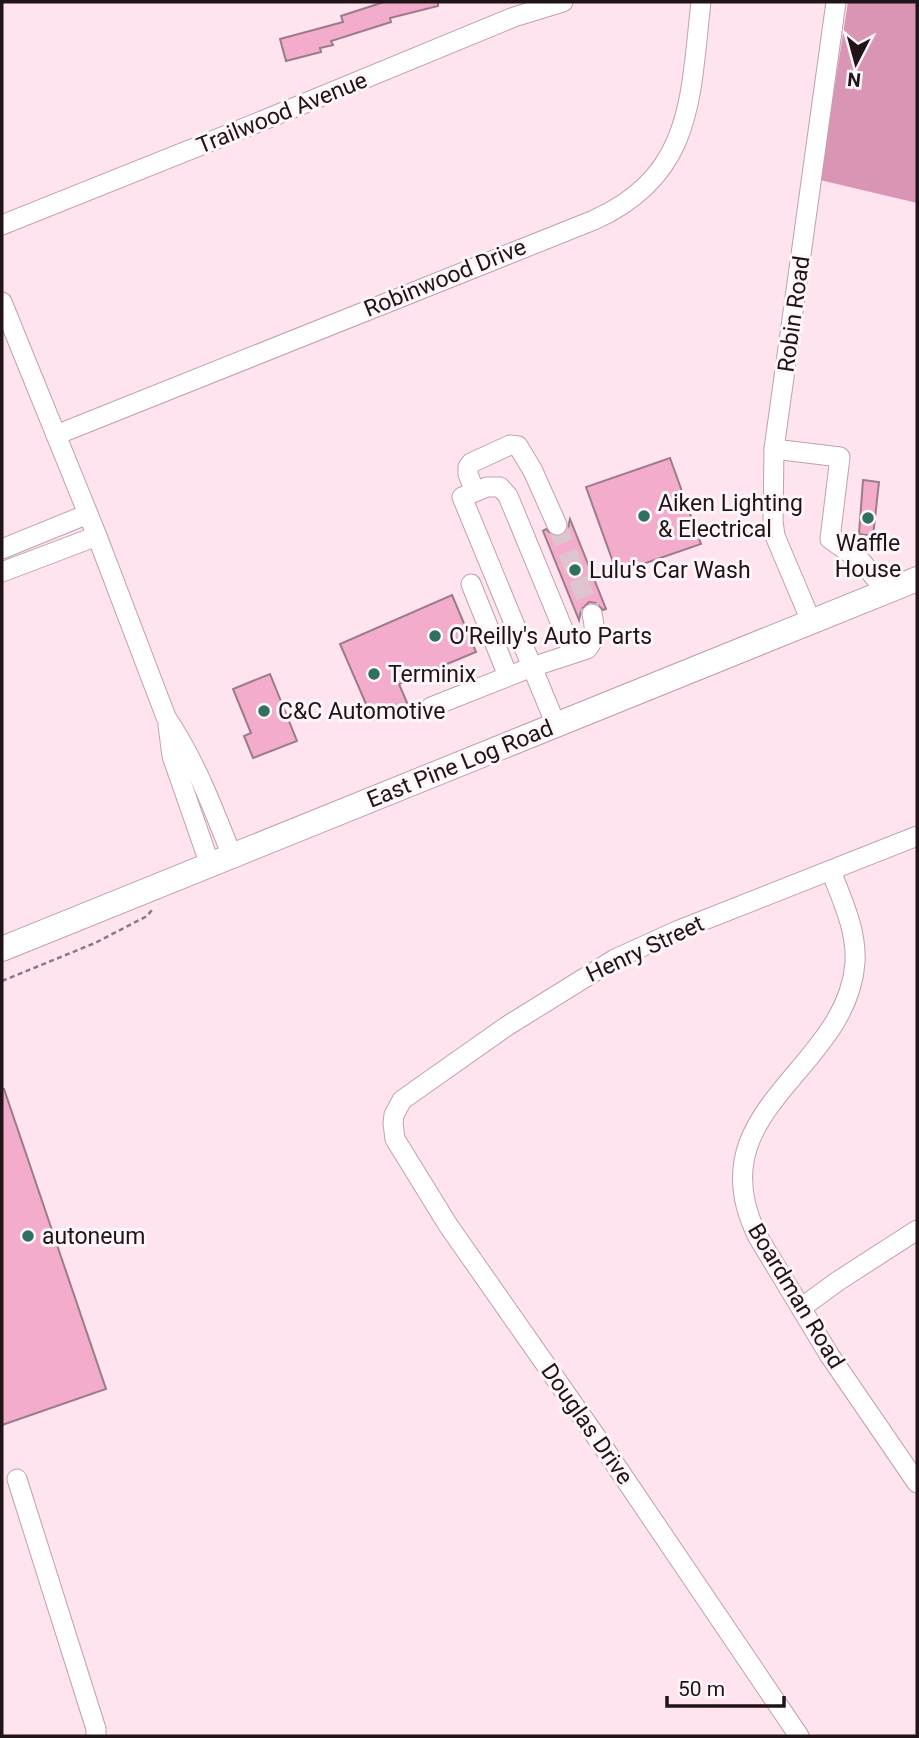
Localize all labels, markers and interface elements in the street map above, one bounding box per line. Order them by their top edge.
north arrow [821,28,891,98]
street label: Trailwood Avenue [193,67,371,159]
text: N [846,67,862,92]
street label: Robinwood Drive [360,233,530,323]
street label: Robin Road [772,254,816,374]
place label: Aiken Lighting & Electrical [658,490,803,543]
marker: Aiken Lighting & Electrical [636,508,652,524]
marker: Waffle House [860,510,876,526]
place label: Waffle House [835,530,901,583]
place label: Lulu's Car Wash [589,557,751,584]
marker: Lulu's Car Wash [567,562,583,578]
place label: O'Reilly's Auto Parts [449,623,652,650]
marker: O'Reilly's Auto Parts [427,628,443,644]
place label: Terminix [388,661,476,688]
marker: Terminix [366,666,382,682]
place label: C&C Automotive [278,698,446,725]
marker: C&C Automotive [256,703,272,719]
street label: East Pine Log Road [363,714,557,814]
street label: Henry Street [582,910,708,988]
street label: Boardman Road [742,1219,850,1373]
place label: autoneum [42,1223,145,1250]
marker: autoneum [20,1228,36,1244]
street label: Douglas Drive [535,1358,639,1490]
scale bar [667,1664,784,1708]
text: 50 m [678,1677,725,1701]

